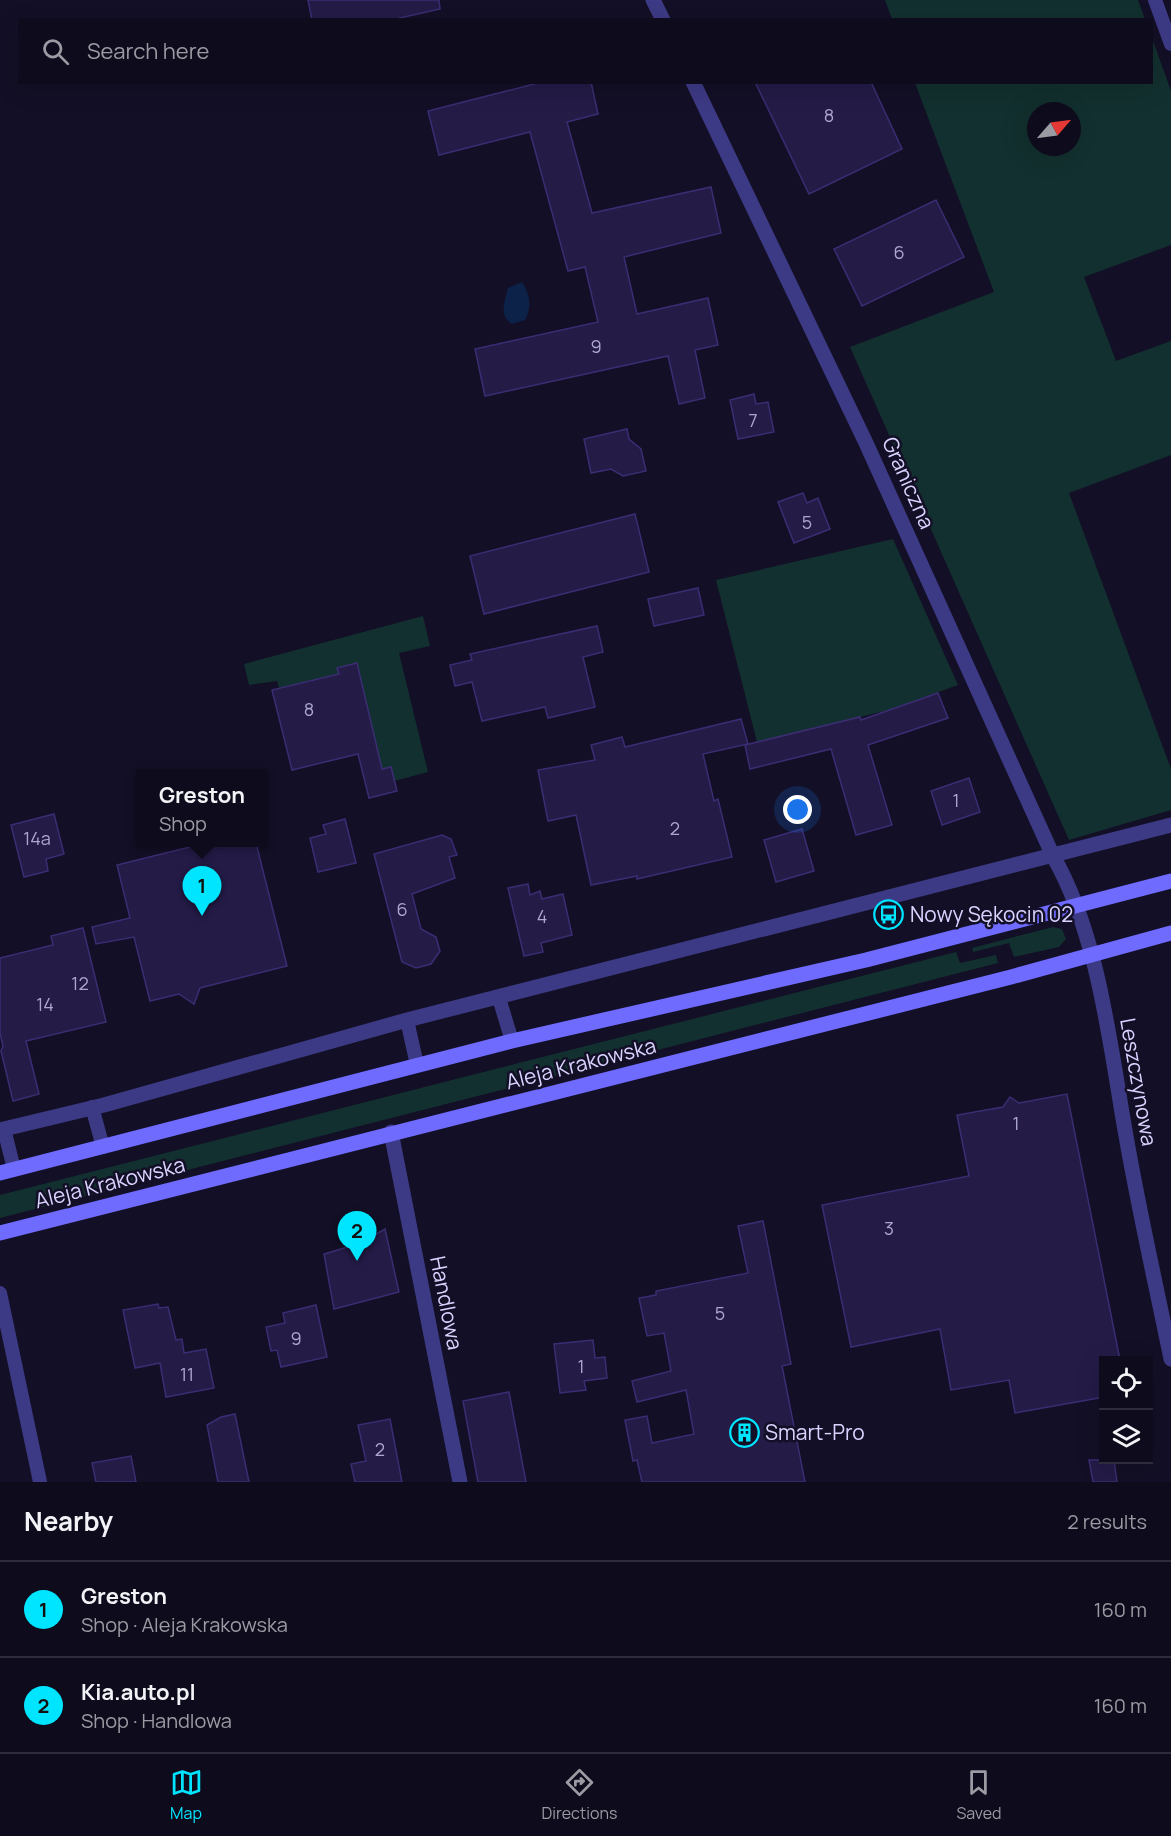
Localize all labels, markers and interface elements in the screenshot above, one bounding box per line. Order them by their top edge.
search box [18,18,1153,84]
icon: search [39,35,72,68]
text: Search here [87,36,209,66]
north arrow [1027,102,1081,156]
house number: 8 [824,103,834,127]
house number: 6 [893,240,905,264]
house number: 9 [590,334,602,358]
house number: 7 [748,408,758,432]
street label: Graniczna [876,432,942,533]
house number: 5 [802,510,812,534]
house number: 8 [304,697,314,721]
popup [136,769,268,847]
text: Greston [159,780,245,810]
house number: 1 [952,788,960,812]
your location [783,795,812,824]
text: Shop [159,810,207,837]
house number: 2 [670,816,680,840]
house number: 14a [23,826,51,850]
pin: 1 [182,866,222,916]
house number: 6 [396,897,408,921]
bus stop icon: Nowy Sękocin 02 [873,899,905,931]
place label: Nowy Sękocin 02 [910,900,1073,928]
house number: 4 [537,904,547,928]
house number: 12 [71,971,89,995]
house number: 14 [36,992,54,1016]
street label: Leszczynowa [1114,1016,1164,1148]
street label: Aleja Krakowska [503,1031,659,1095]
house number: 1 [1012,1111,1020,1135]
street label: Aleja Krakowska [32,1150,188,1214]
pin: 2 [338,1212,376,1261]
house number: 3 [884,1216,894,1240]
street label: Handlowa [424,1254,470,1352]
house number: 5 [715,1301,725,1325]
house number: 9 [290,1326,302,1350]
house number: 1 [577,1354,585,1378]
map controls [1099,1356,1153,1464]
button: locate [1099,1356,1153,1410]
house number: 11 [180,1362,194,1386]
button: layers [1099,1410,1153,1464]
building icon: Smart-Pro [728,1417,760,1449]
place label: Smart-Pro [765,1418,865,1446]
house number: 2 [375,1437,385,1461]
text: Nearby [24,1503,113,1539]
text: 2 results [1067,1508,1147,1535]
text: Greston [81,1581,167,1611]
text: 1 [39,1596,48,1623]
text: 160 m [1094,1596,1147,1623]
text: Shop · Aleja Krakowska [81,1611,288,1638]
text: Kia.auto.pl [81,1677,196,1707]
text: 2 [38,1692,49,1719]
text: 160 m [1094,1692,1147,1719]
text: Shop · Handlowa [81,1707,232,1734]
tab: Map [170,1766,203,1824]
tab: Directions [542,1766,617,1824]
tab: Saved [956,1766,1001,1824]

